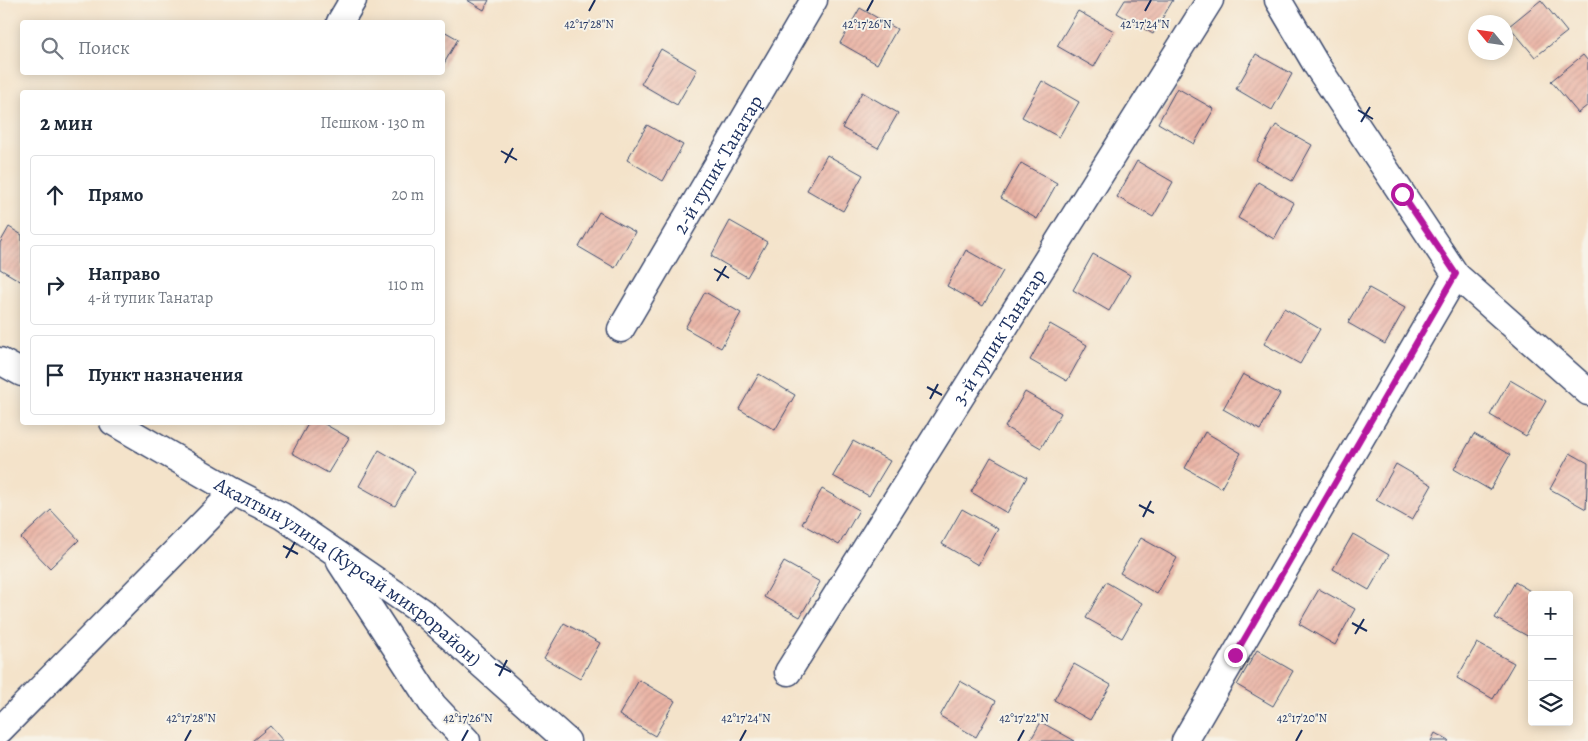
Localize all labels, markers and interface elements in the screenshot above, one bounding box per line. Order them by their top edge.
north arrow [1468,15,1513,60]
text: 42°17'28"N [564,16,614,32]
text: 42°17'26"N [842,16,892,32]
text: 42°17'24"N [1120,16,1170,32]
search box [20,20,445,75]
icon: search [38,34,66,62]
text: Поиск [78,35,130,61]
street label: 2-й тупик Танатар [667,90,769,239]
text: 2 мин [40,109,93,137]
text: Пешком · 130 m [320,112,425,134]
icon: ahead [41,181,69,209]
text: Прямо [88,182,143,208]
route start [1391,183,1414,206]
text: 20 m [391,184,424,206]
text: Направо [88,261,160,287]
street label: 3-й тупик Танатар [946,264,1052,410]
icon: right [41,271,69,299]
text: 110 m [388,274,424,296]
text: 4-й тупик Танатар [88,287,213,309]
icon: arrive [41,361,69,389]
text: Пункт назначения [88,362,243,388]
street label: Акалтын улица (Курсай микрорайон) [209,470,487,672]
map controls [1528,591,1573,726]
button: + [1528,591,1573,636]
button: − [1528,636,1573,681]
route end [1224,644,1247,667]
button: layers [1528,681,1573,726]
text: 42°17'28"N [166,710,216,726]
text: 42°17'26"N [443,710,493,726]
text: 42°17'24"N [721,710,771,726]
text: 42°17'22"N [999,710,1049,726]
text: 42°17'20"N [1277,710,1328,726]

